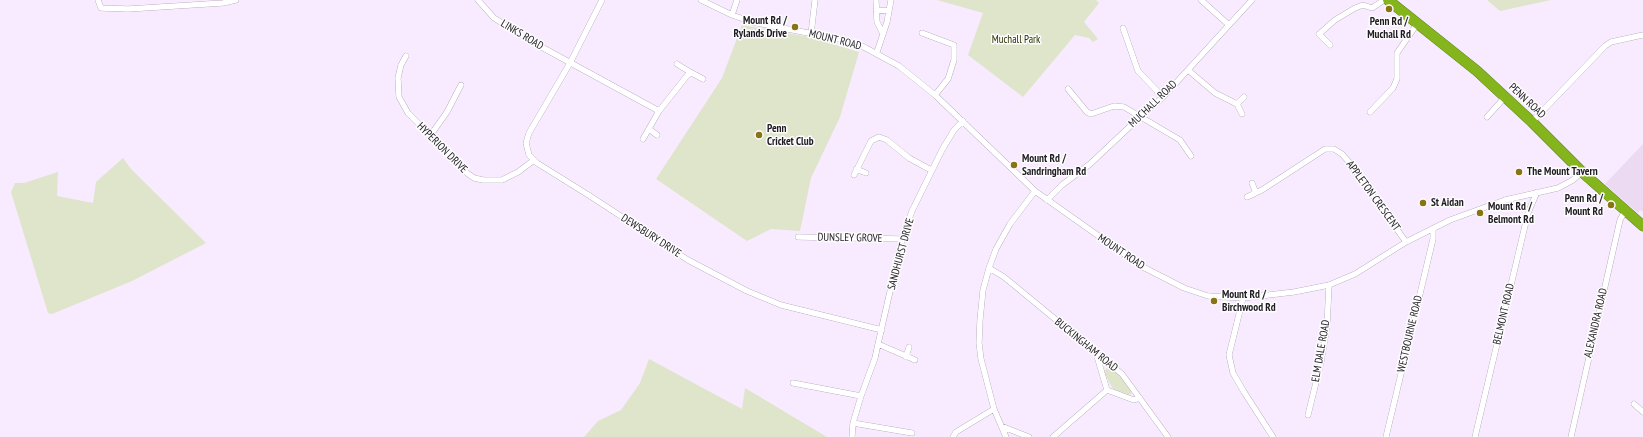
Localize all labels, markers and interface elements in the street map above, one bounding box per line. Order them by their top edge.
marker: Penn Rd / Muchall Rd [1384,4,1394,14]
place label: Mount Rd / Rylands Drive [733,14,787,40]
place label: Penn Rd / Muchall Rd [1367,15,1411,41]
street label: LINKS ROAD [498,17,546,53]
marker: Mount Rd / Rylands Drive [790,22,800,32]
street label: MOUNT ROAD [807,27,863,53]
park label: Muchall Park [992,33,1040,47]
street label: MUCHALL ROAD [1126,78,1180,130]
street label: PENN ROAD [1506,81,1548,121]
street label: HYPERION DRIVE [414,120,470,176]
place label: Penn Cricket Club [767,122,814,148]
marker: Penn Cricket Club [754,130,764,140]
place label: Mount Rd / Sandringham Rd [1022,152,1086,178]
street label: APPLETON CRESCENT [1343,158,1403,234]
marker: Mount Rd / Sandringham Rd [1009,160,1019,170]
place label: The Mount Tavern [1527,165,1598,179]
marker: The Mount Tavern [1514,167,1524,177]
place label: Penn Rd / Mount Rd [1565,192,1603,218]
place label: St Aidan [1431,196,1464,210]
marker: St Aidan [1418,198,1428,208]
place label: Mount Rd / Belmont Rd [1488,200,1534,226]
marker: Penn Rd / Mount Rd [1606,200,1616,210]
marker: Mount Rd / Belmont Rd [1475,208,1485,218]
street label: DEWSBURY DRIVE [618,212,684,260]
street label: SANDHURST DRIVE [885,217,917,291]
street label: DUNSLEY GROVE [818,231,882,245]
street label: MOUNT ROAD [1095,232,1147,272]
street label: BELMONT ROAD [1491,282,1517,346]
street label: ALEXANDRA ROAD [1582,287,1610,359]
place label: Mount Rd / Birchwood Rd [1222,288,1276,314]
street label: WESTBOURNE ROAD [1395,294,1425,374]
marker: Mount Rd / Birchwood Rd [1209,296,1219,306]
street label: BUCKINGHAM ROAD [1052,315,1120,375]
street label: ELM DALE ROAD [1309,319,1333,383]

